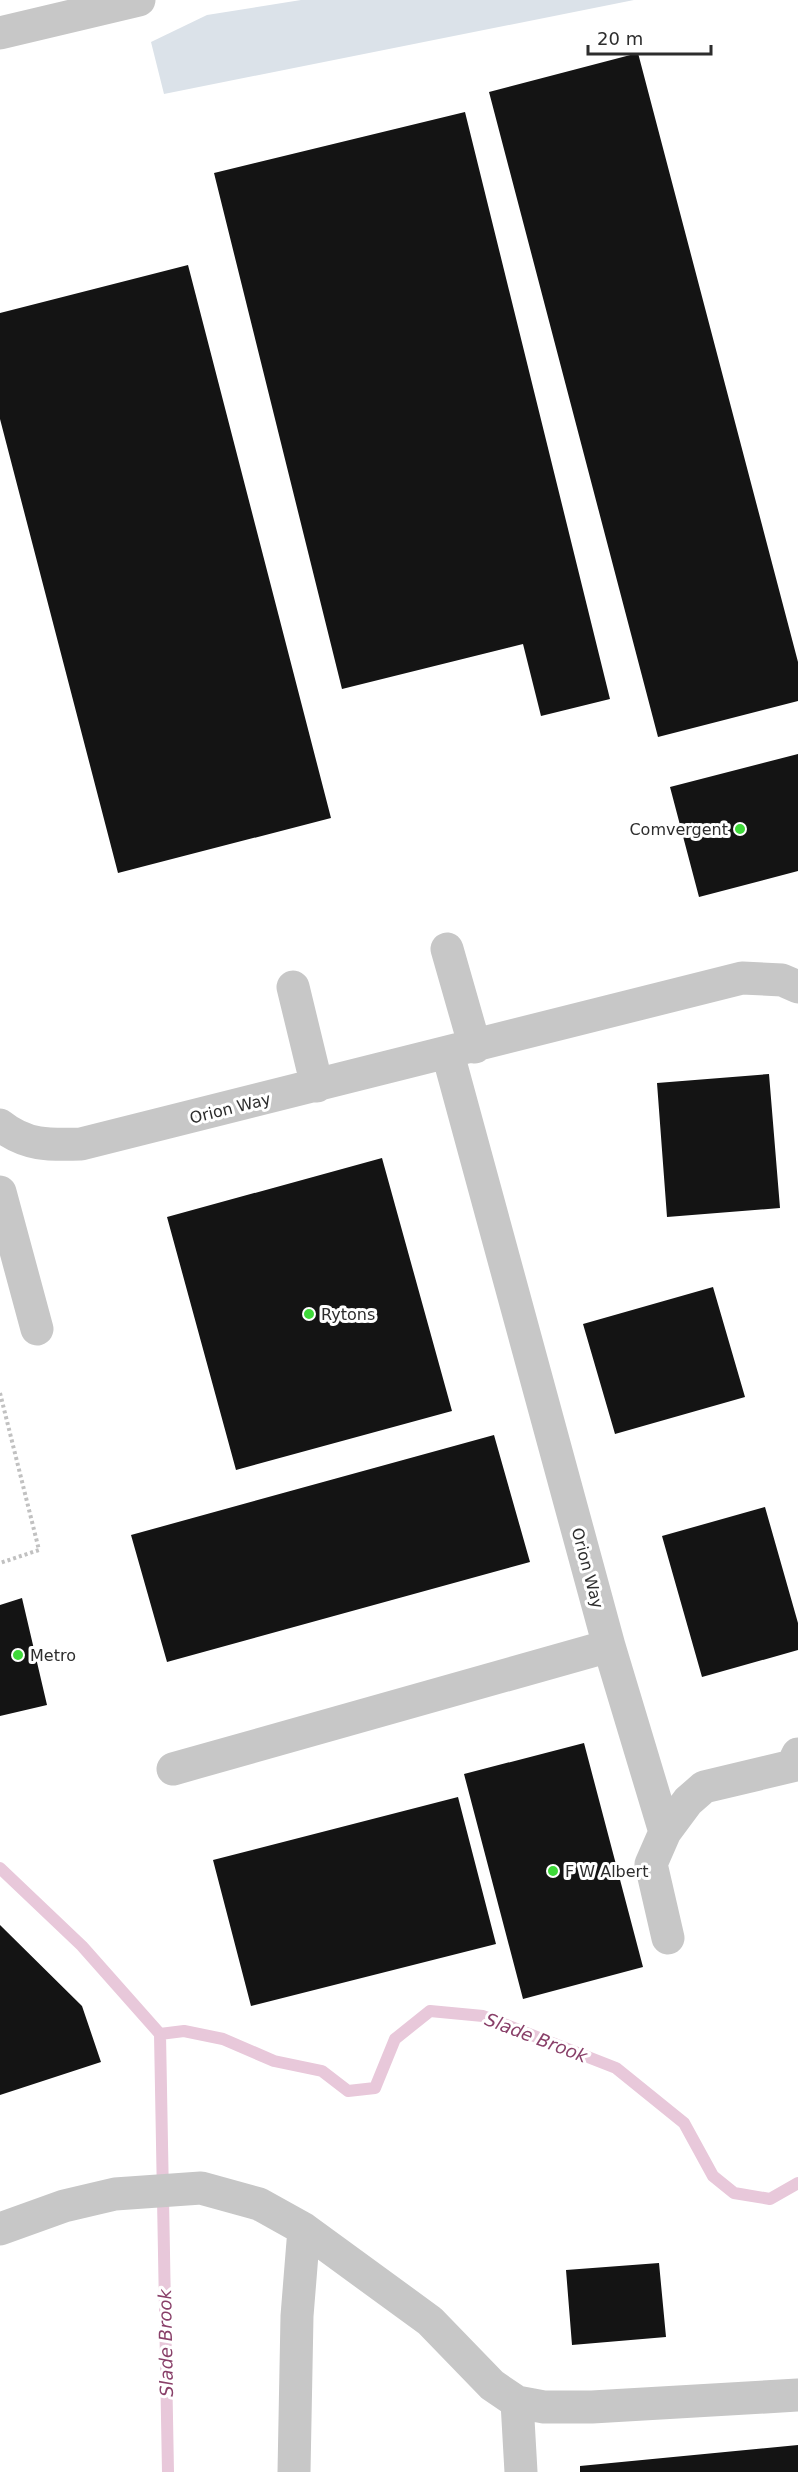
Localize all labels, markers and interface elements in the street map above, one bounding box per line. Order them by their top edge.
scale bar [588,18,711,56]
text: 20 m [597,28,643,49]
place label: Comvergent [629,820,728,839]
marker: Comvergent [733,822,747,836]
street label: Orion Way [188,1089,273,1128]
place label: Rytons [321,1305,375,1324]
marker: Rytons [302,1307,316,1321]
street label: Orion Way [568,1526,607,1611]
place label: Metro [30,1646,76,1665]
marker: Metro [11,1648,25,1662]
place label: F W Albert [565,1862,648,1881]
marker: F W Albert [546,1864,560,1878]
water label: Slade Brook [482,2008,592,2067]
water label: Slade Brook [154,2287,177,2397]

